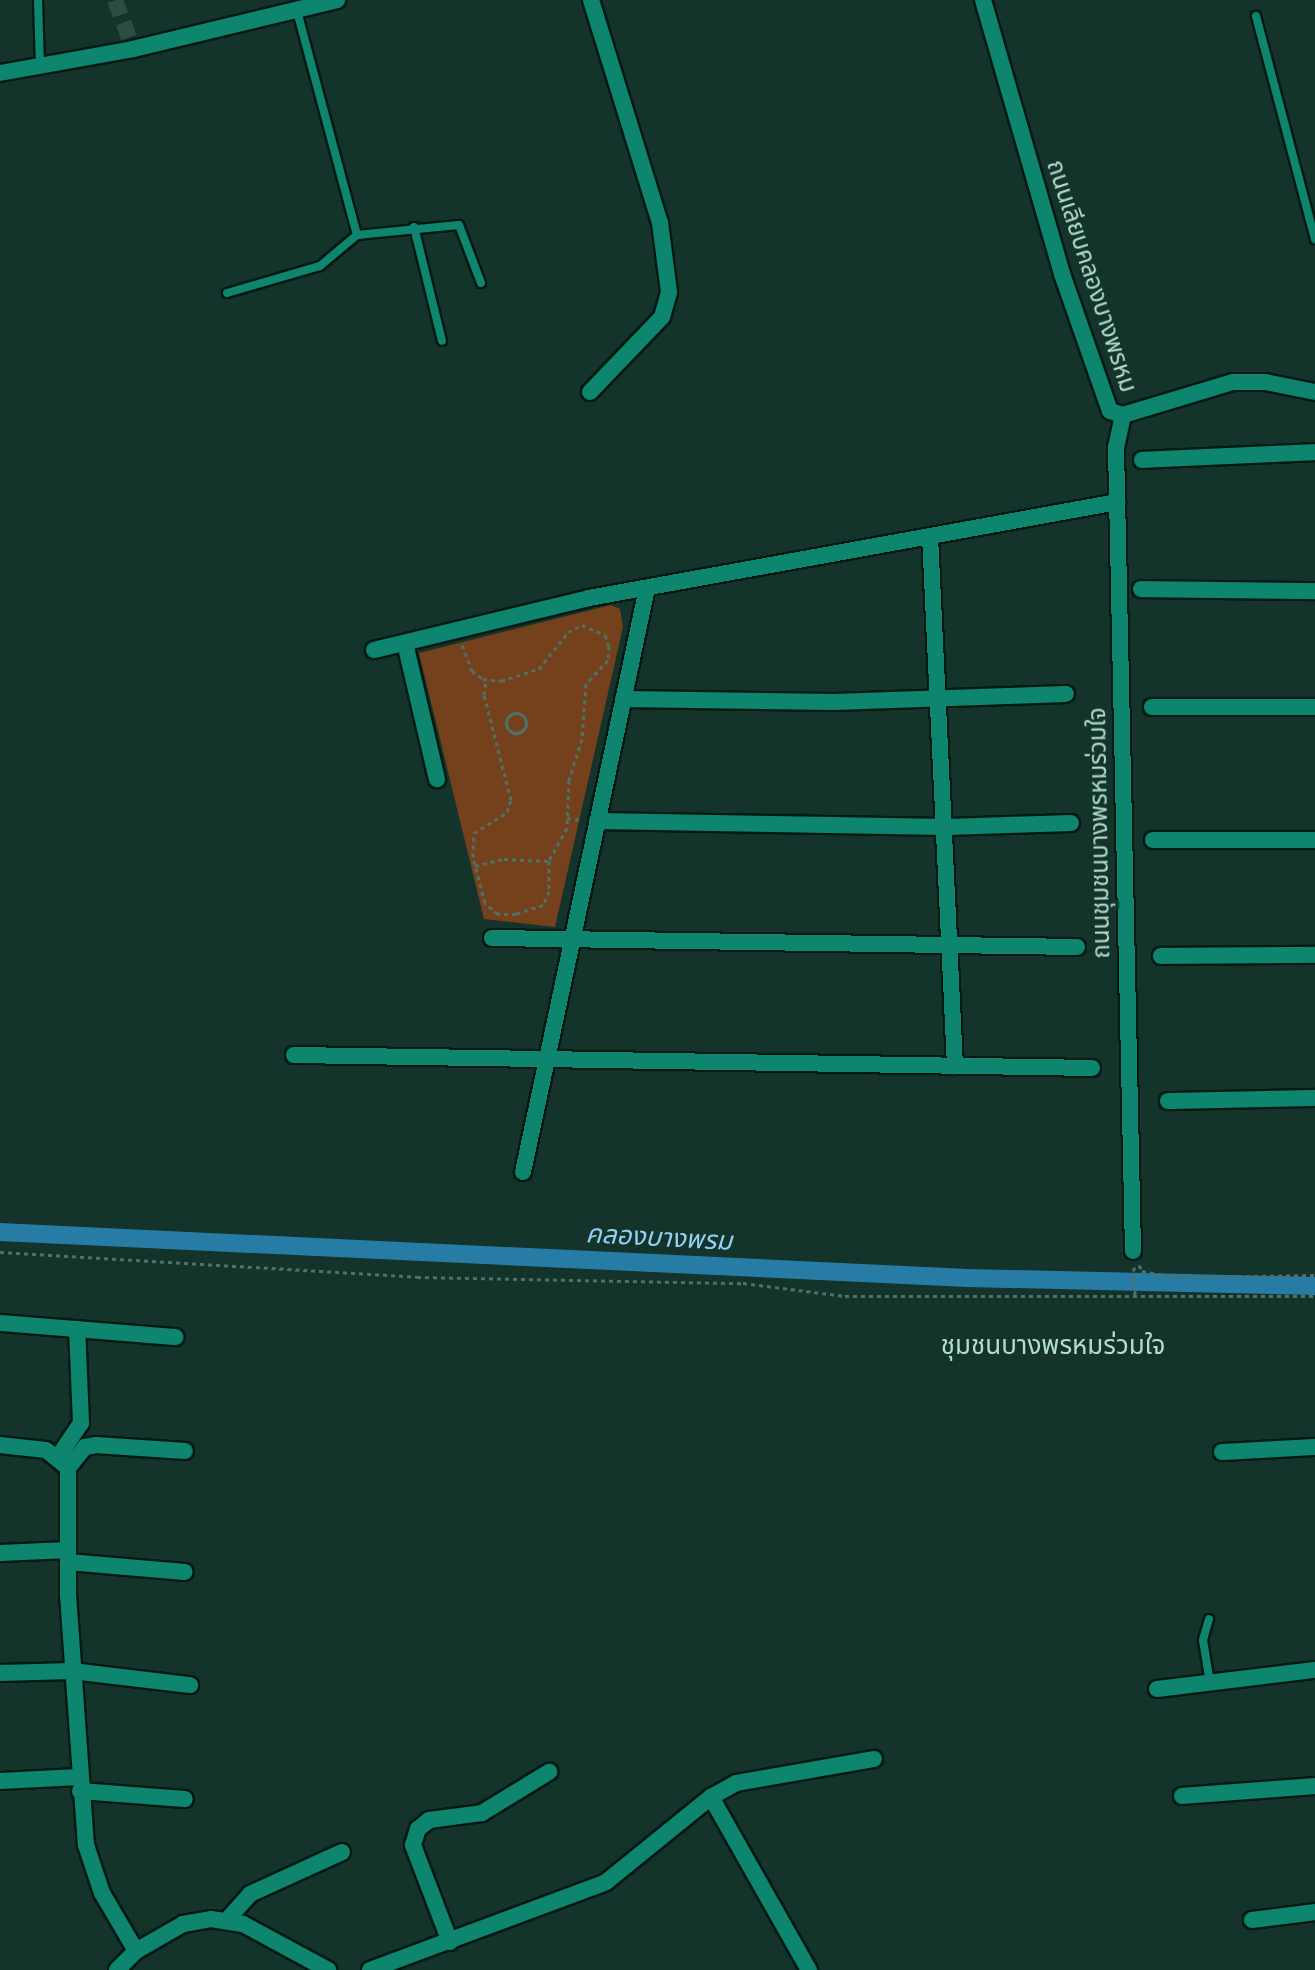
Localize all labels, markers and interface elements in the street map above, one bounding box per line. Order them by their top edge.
street label: ถนนเลียบคลองบางพรหม [1041,156,1143,396]
street label: ถนนชุมชนบางพรหมร่วมใจ [1082,707,1116,959]
water label: คลองบางพรม [585,1218,733,1256]
district label: ชุมชนบางพรหมร่วมใจ [941,1329,1165,1361]

